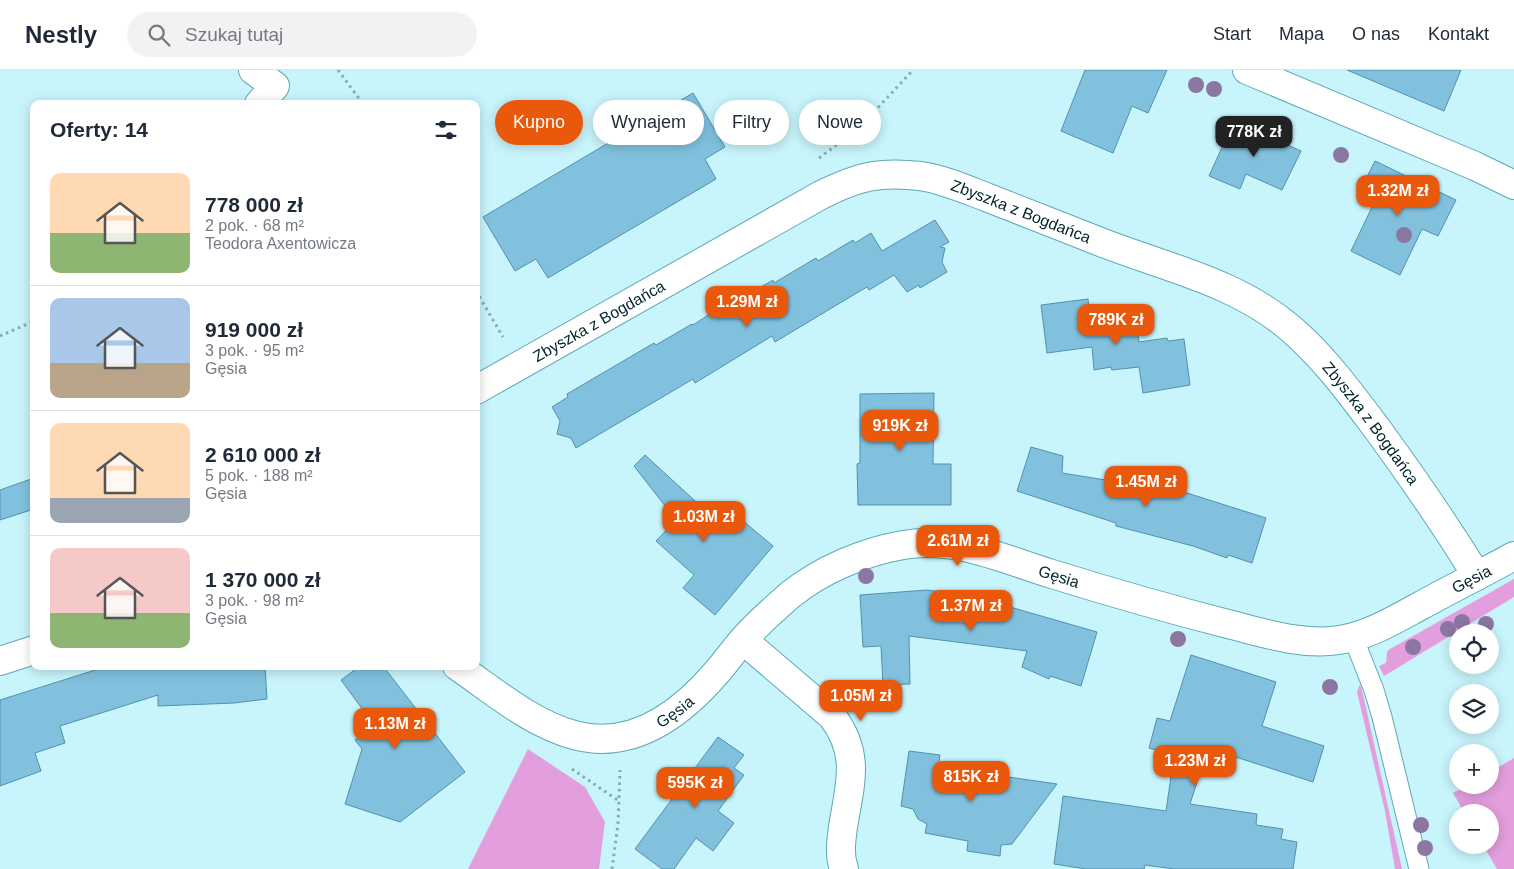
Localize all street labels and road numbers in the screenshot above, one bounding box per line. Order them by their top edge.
street label: Zbyszka z Bogdańca [949,176,1093,246]
street label: Zbyszka z Bogdańca [530,277,668,365]
street label: Zbyszka z Bogdańca [1320,358,1423,488]
street label: Gęsia [1449,561,1494,596]
street label: Gęsia [1036,562,1082,590]
street label: Gęsia [653,692,697,731]

